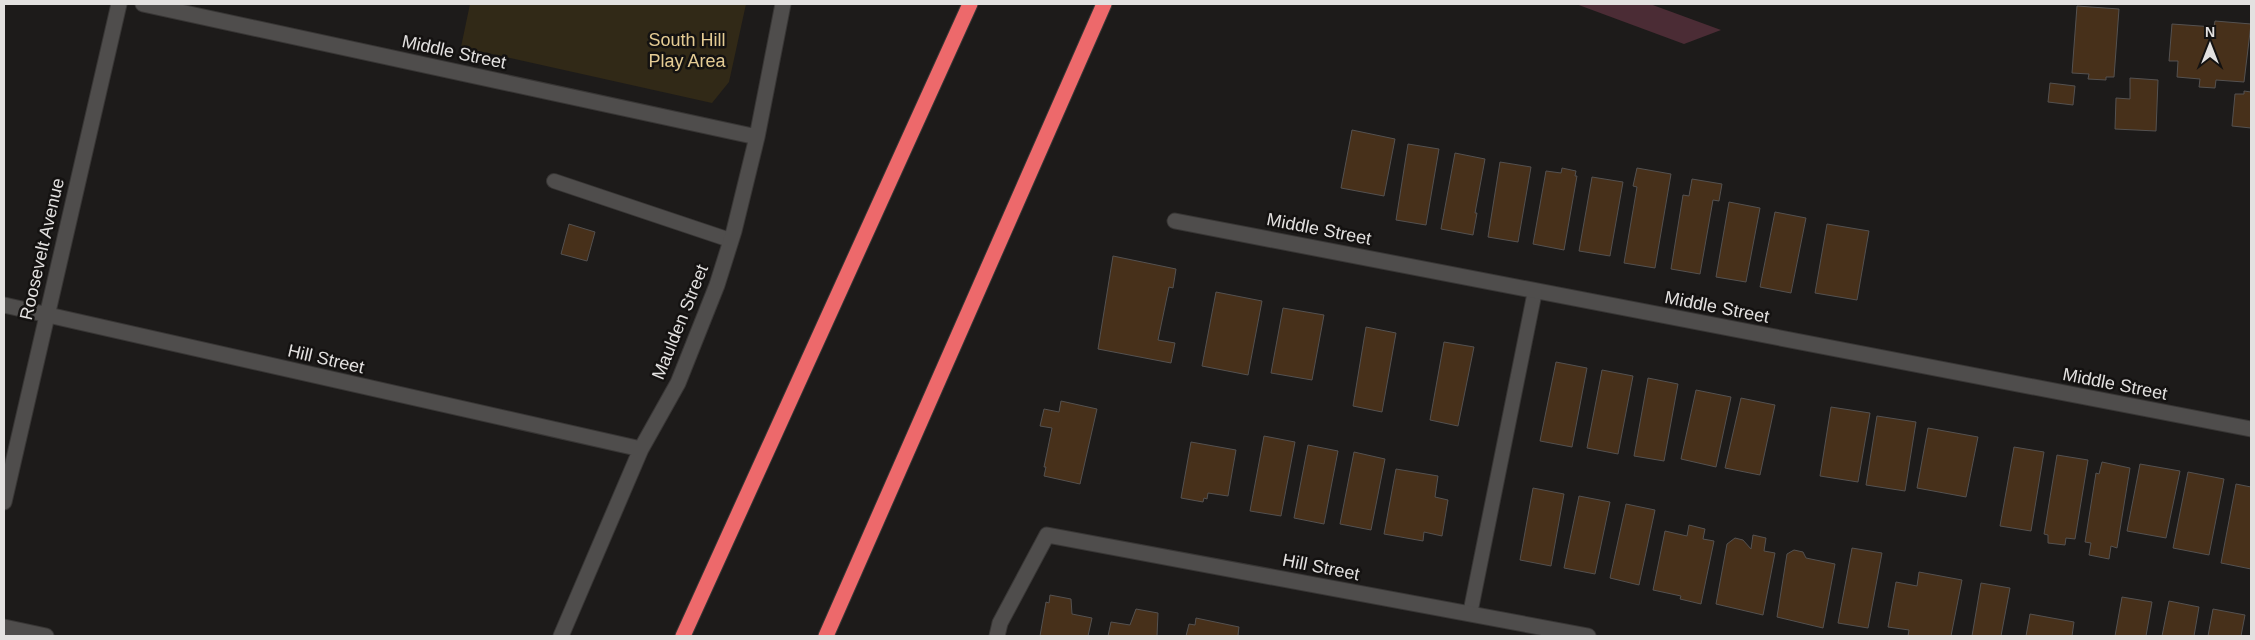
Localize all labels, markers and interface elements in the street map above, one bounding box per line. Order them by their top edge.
north arrow [2185,20,2235,70]
text: N [2205,24,2215,40]
park label: South Hill Play Area [648,30,727,71]
street label: Middle Street [400,31,508,73]
street label: Roosevelt Avenue [16,176,68,322]
street label: Middle Street [1265,209,1373,249]
street label: Maulden Street [648,262,712,382]
street label: Middle Street [1663,287,1771,327]
street label: Hill Street [286,340,366,378]
street label: Middle Street [2061,364,2169,404]
street label: Hill Street [1281,550,1361,584]

